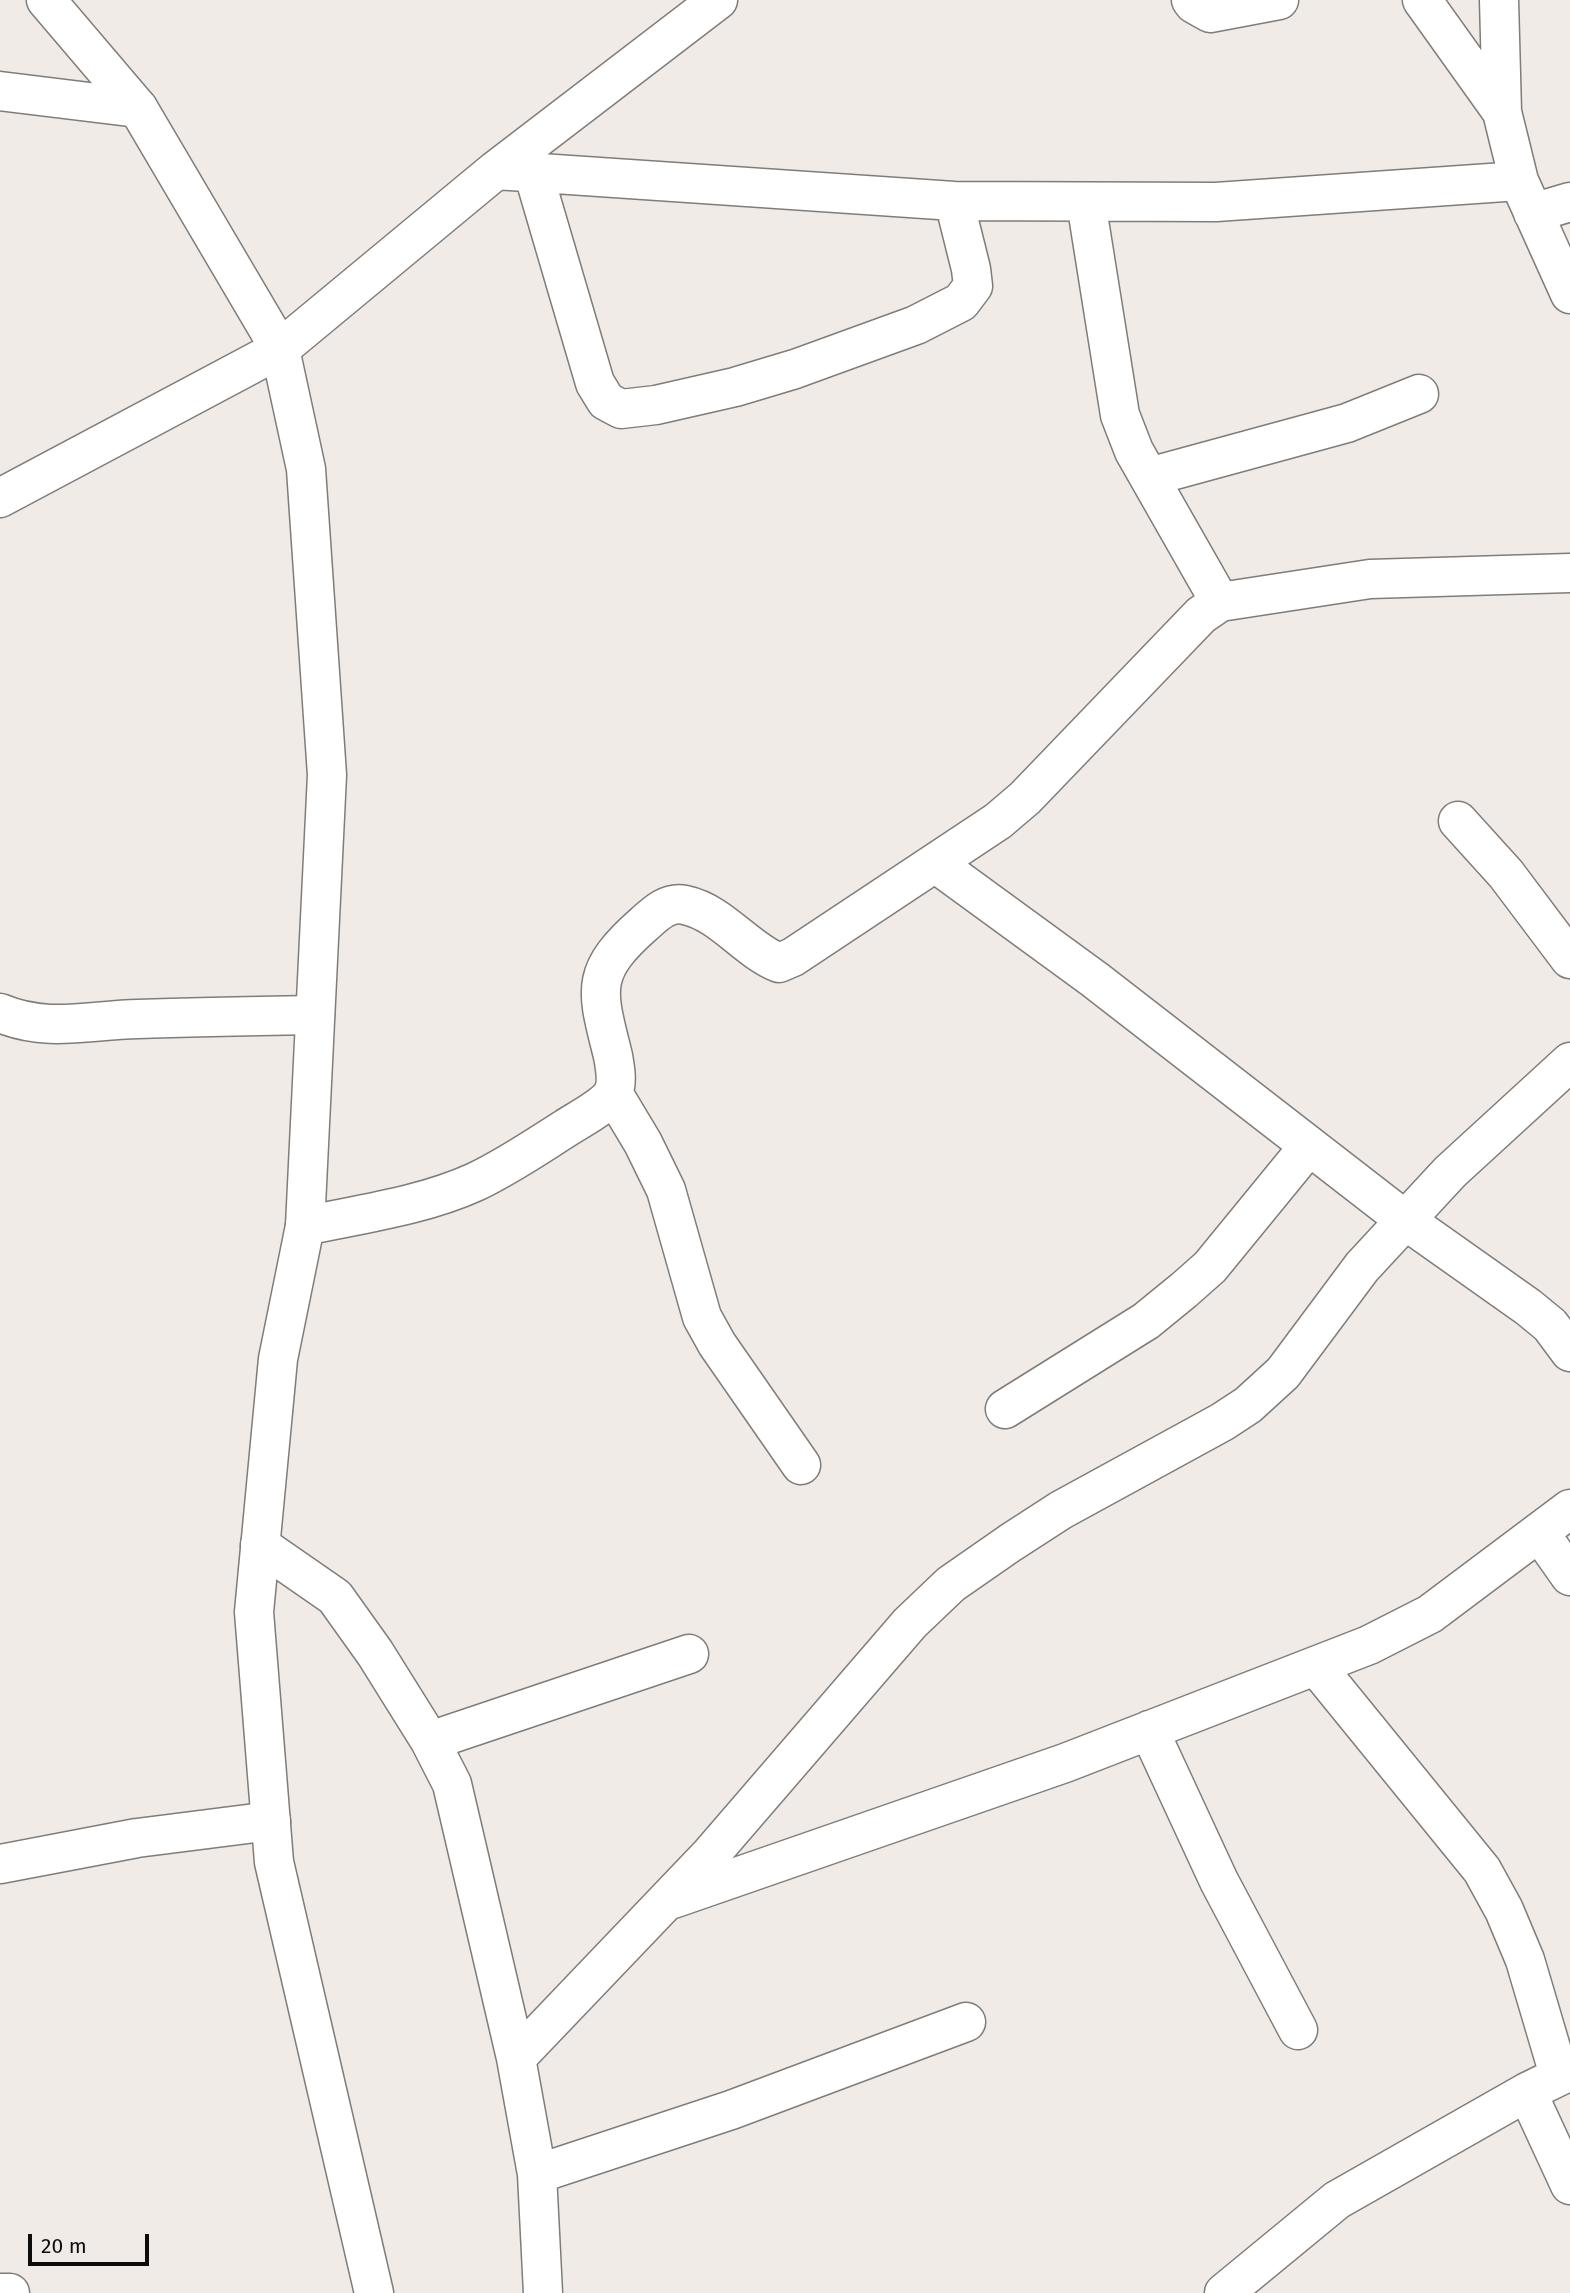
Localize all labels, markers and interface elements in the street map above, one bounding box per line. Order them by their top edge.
scale bar [32,2220,152,2264]
text: 20 m [41,2233,87,2259]

